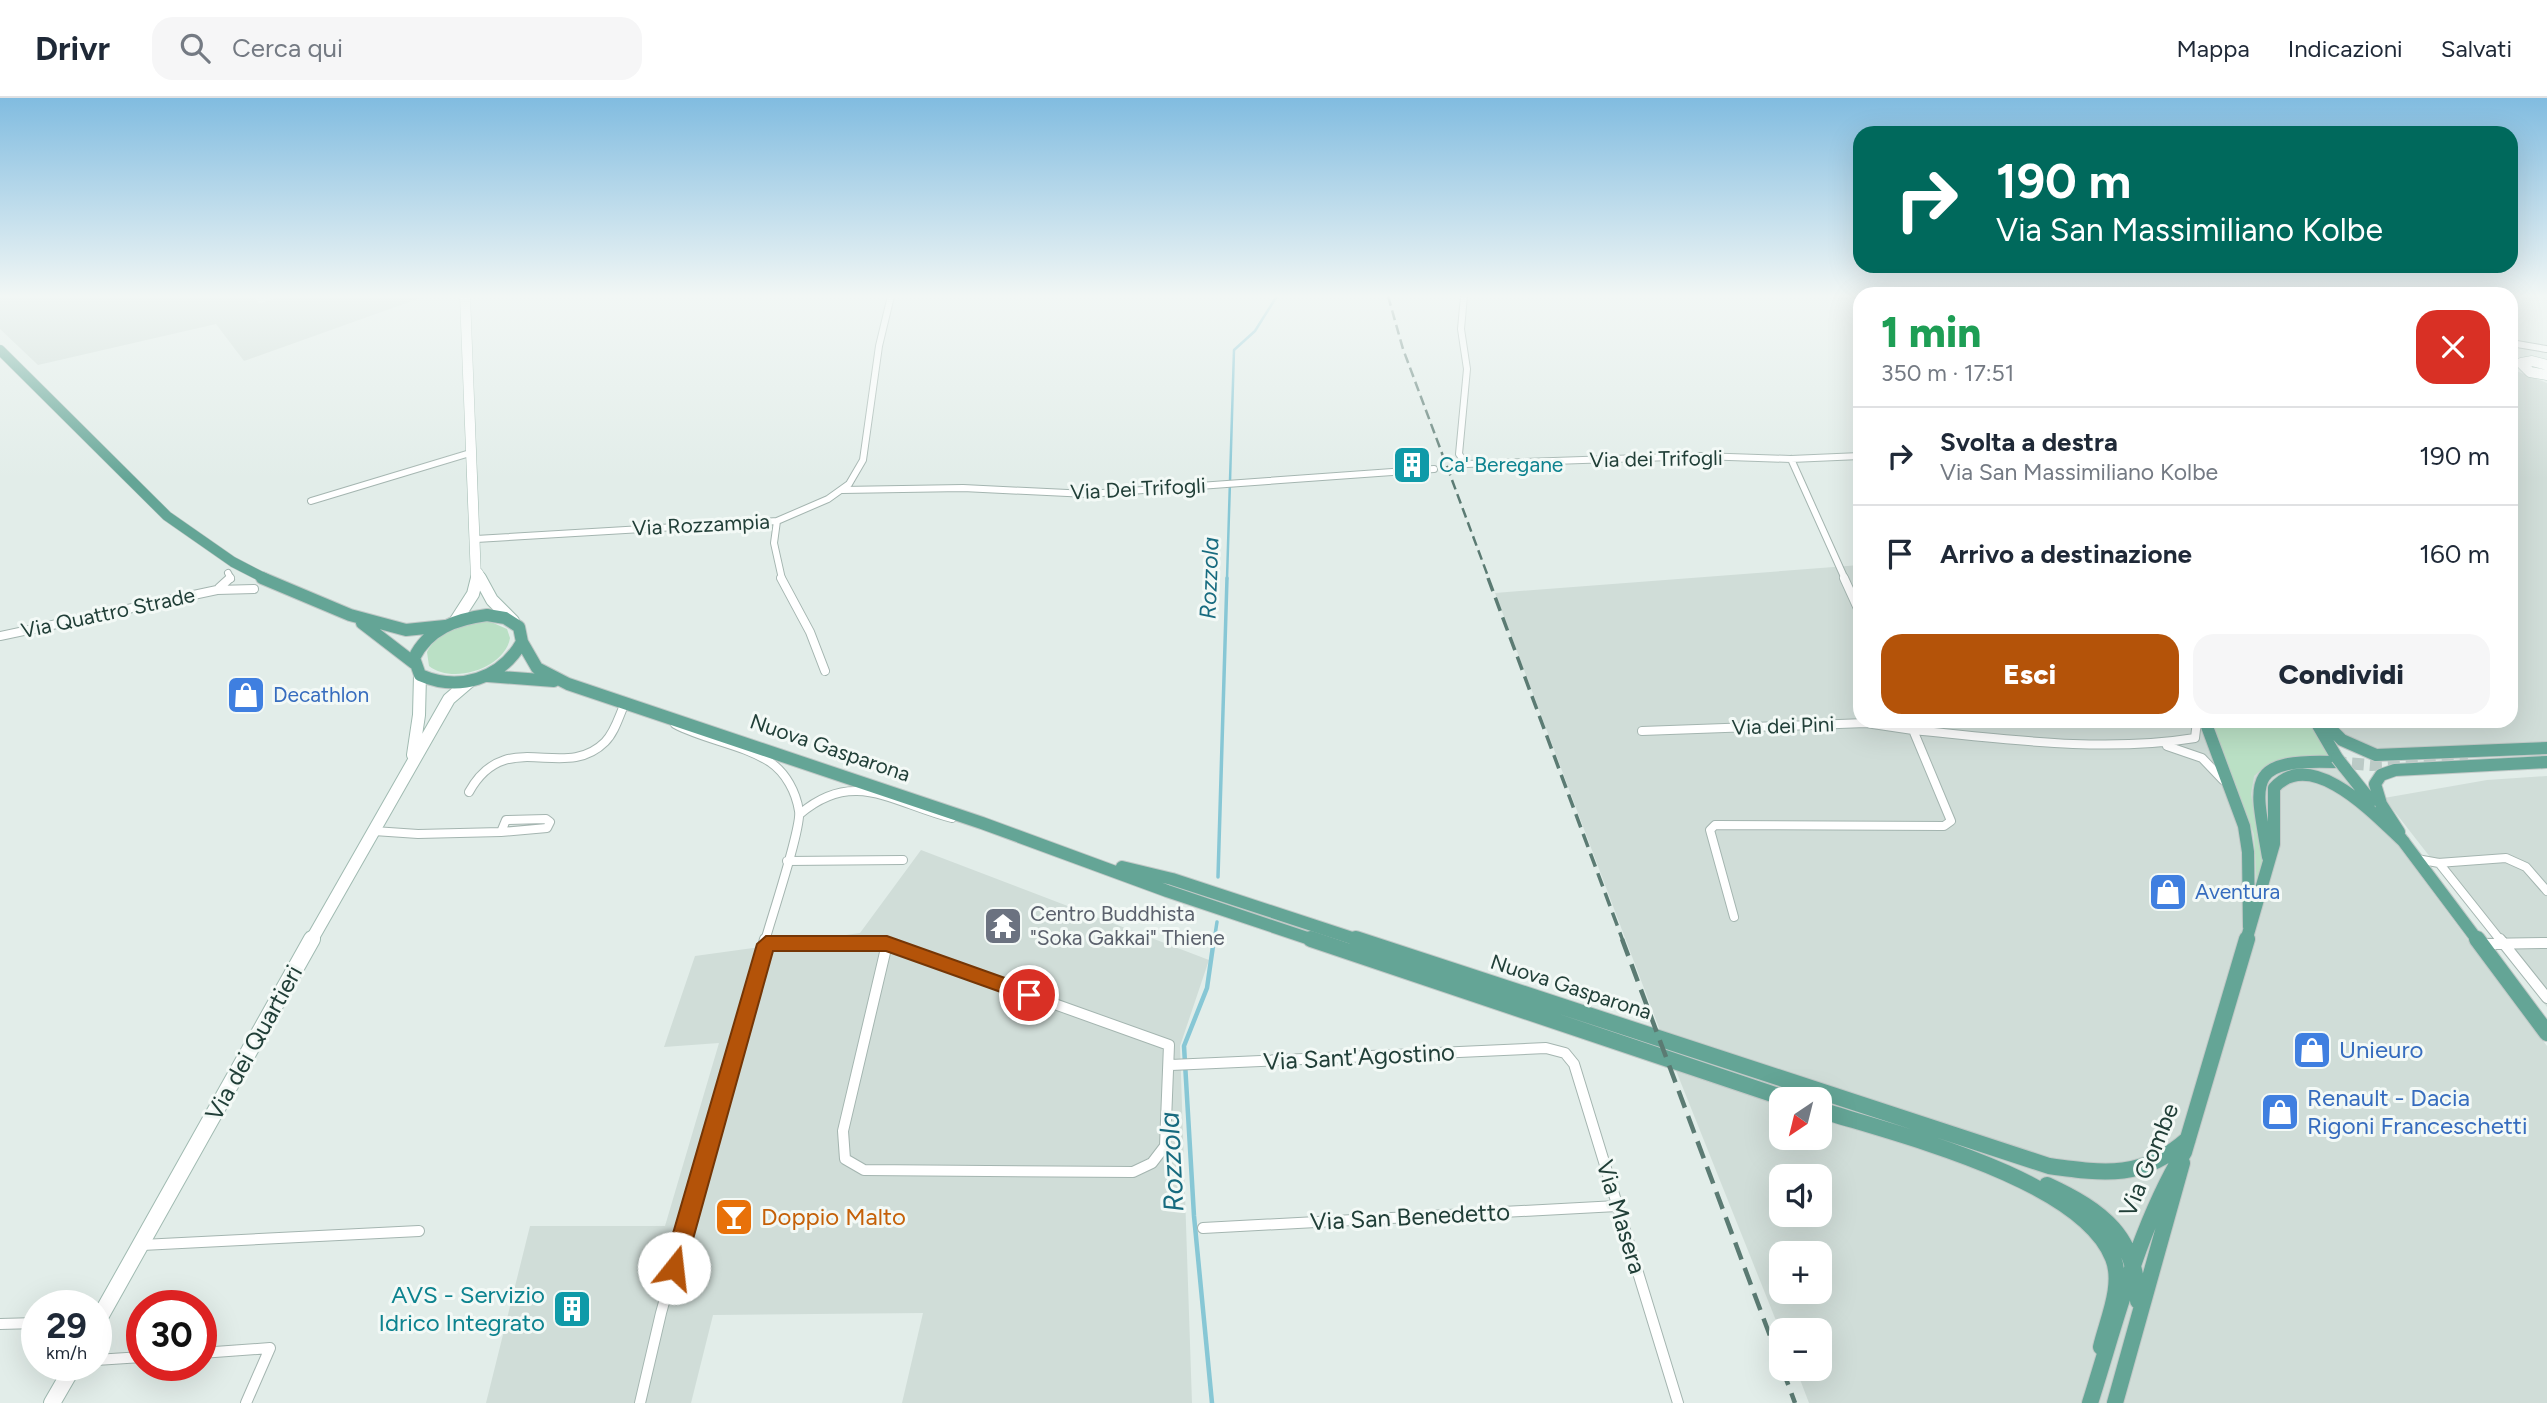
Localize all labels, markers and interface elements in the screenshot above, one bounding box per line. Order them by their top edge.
search box [152,17,642,80]
text: Drivr [35,29,110,68]
icon: search [176,29,214,67]
text: Cerca qui [232,32,343,64]
text: Mappa [2177,34,2250,63]
text: Indicazioni [2288,34,2403,63]
text: Salvati [2441,34,2512,63]
text: 190 m [1996,151,2131,210]
icon: right [1881,154,1972,245]
text: Via San Massimiliano Kolbe [1996,211,2383,249]
text: 1 min [1881,307,1981,358]
button: close [2416,310,2490,384]
text: 350 m · 17:51 [1881,359,2014,387]
text: Svolta a destra [1940,426,2118,458]
icon: right [1881,437,1919,475]
text: 190 m [2419,440,2490,472]
building icon: Ca' Beregane [1391,444,1433,486]
street label: Via dei Trifogli [1589,445,1723,472]
place label: Ca' Beregane [1439,452,1563,477]
text: Via San Massimiliano Kolbe [1940,458,2218,486]
street label: Via Dei Trifogli [1070,472,1206,505]
street label: Via Rozzampia [631,508,770,541]
icon: arrive [1881,535,1919,573]
water label: Rozzola [1194,536,1224,620]
text: Arrivo a destinazione [1940,538,2192,570]
text: 160 m [2419,538,2490,570]
street label: Via Quattro Strade [19,582,197,643]
button: Esci [1881,634,2179,714]
button: Condividi [2193,634,2490,714]
shop icon: Decathlon [225,674,267,716]
place label: Decathlon [273,682,369,707]
street label: Nuova Gasparona [747,708,914,787]
street label: Via dei Pini [1731,711,1835,740]
shop icon: Aventura [2147,871,2189,913]
place label: Aventura [2195,879,2280,904]
place label: Centro Buddhista "Soka Gakkai" Thiene [1030,901,1225,950]
temple icon: Centro Buddhista "Soka Gakkai" Thiene [982,905,1024,947]
street label: Nuova Gasparona [1488,949,1655,1024]
street label: Via dei Quartieri [199,960,308,1125]
pin [999,965,1059,1025]
icon: arrive [1010,976,1048,1014]
shop icon: Unieuro [2291,1029,2333,1071]
place label: Unieuro [2339,1035,2423,1064]
street label: Via Sant'Agostino [1262,1037,1456,1076]
place label: Renault - Dacia Rigoni Franceschetti [2307,1083,2528,1140]
north arrow [1769,1087,1832,1150]
map controls [1769,1087,1832,1381]
shop icon: Renault - Dacia Rigoni Franceschetti [2259,1091,2301,1133]
street label: Via Gombe [2113,1099,2184,1221]
water label: Rozzola [1151,1111,1191,1213]
street label: Via Masera [1590,1156,1653,1277]
button: sound [1769,1164,1832,1227]
bar icon: Doppio Malto [713,1196,755,1238]
street label: Via San Benedetto [1309,1197,1511,1236]
place label: Doppio Malto [761,1202,906,1231]
position arrow [637,1231,711,1305]
button: + [1769,1241,1832,1304]
place label: AVS - Servizio Idrico Integrato [379,1280,545,1337]
building icon: AVS - Servizio Idrico Integrato [551,1288,593,1330]
speed limit sign: 30 [126,1290,217,1381]
text: 29 [46,1305,87,1347]
button: − [1769,1318,1832,1381]
text: km/h [46,1342,87,1364]

